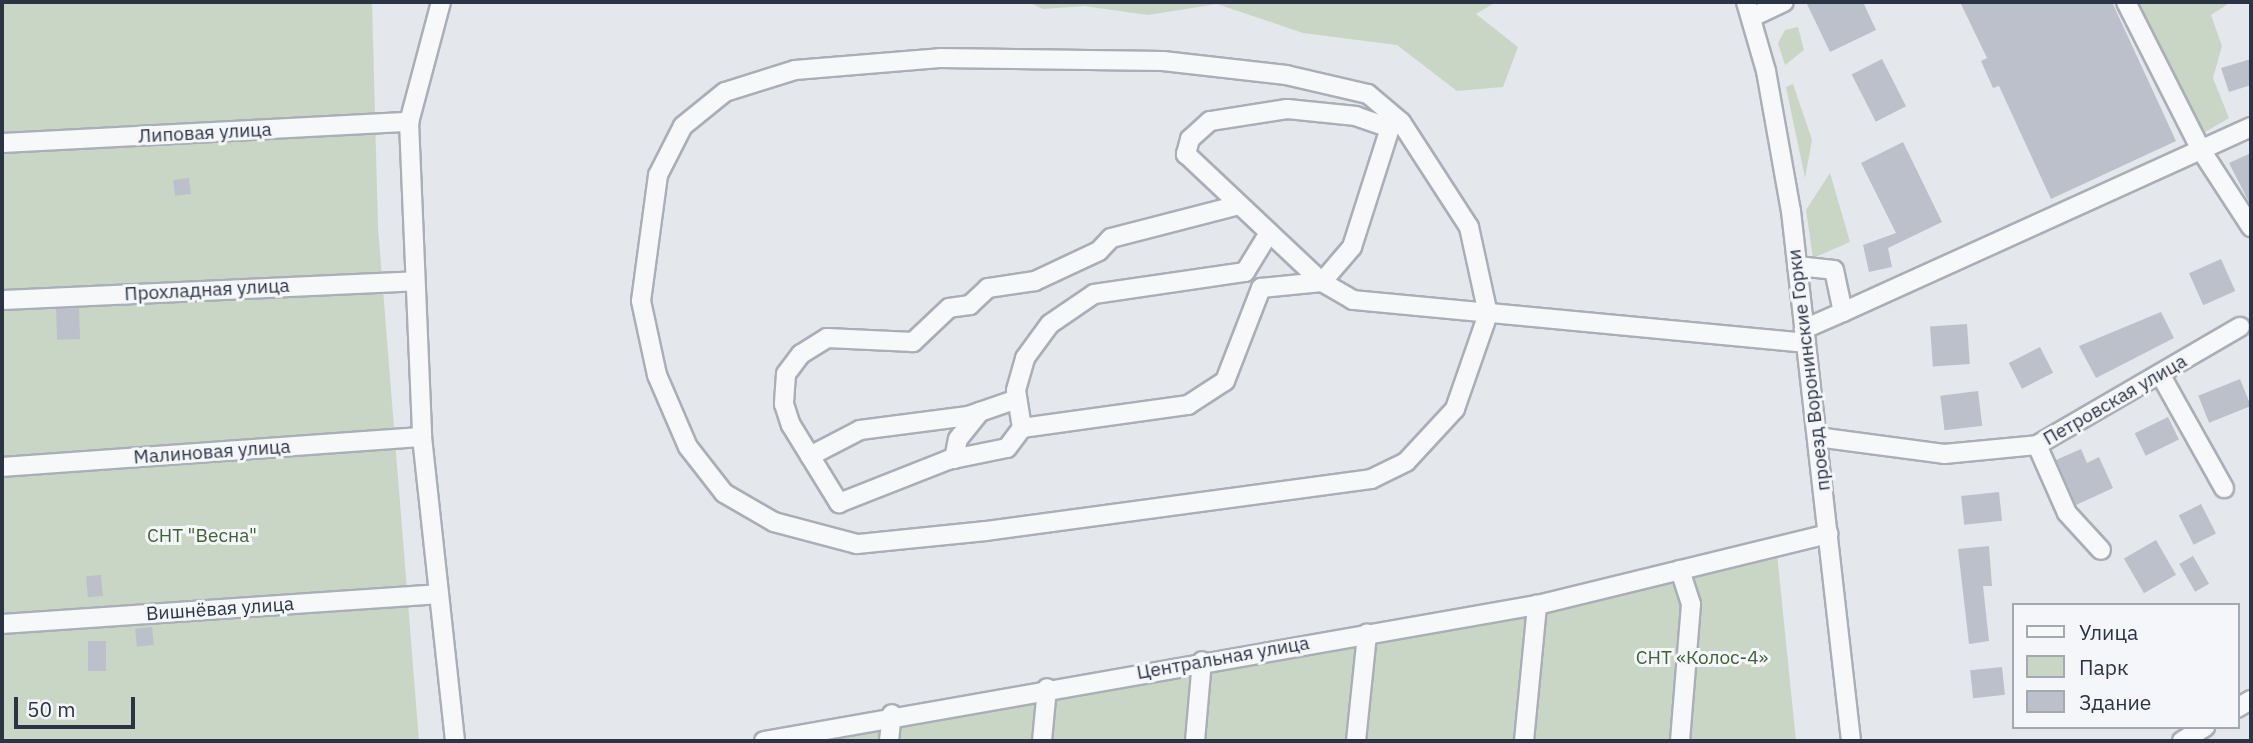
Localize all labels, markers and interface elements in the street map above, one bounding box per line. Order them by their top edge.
street label: Липовая улица [138,118,272,148]
street label: проезд Воронинские Горки [1783,248,1835,492]
street label: Прохладная улица [124,274,290,306]
street label: Петровская улица [2039,350,2191,450]
street label: Малиновая улица [133,435,291,469]
park label: СНТ "Весна" [147,525,257,547]
street label: Вишнёвая улица [145,592,295,626]
legend [2011,603,2239,729]
text: Улица [2079,618,2138,646]
street label: Центральная улица [1135,632,1311,684]
park label: СНТ «Колос-4» [1636,647,1768,669]
text: Парк [2079,653,2129,681]
scale bar [18,684,138,728]
text: Здание [2079,688,2151,716]
text: 50 m [27,695,76,723]

